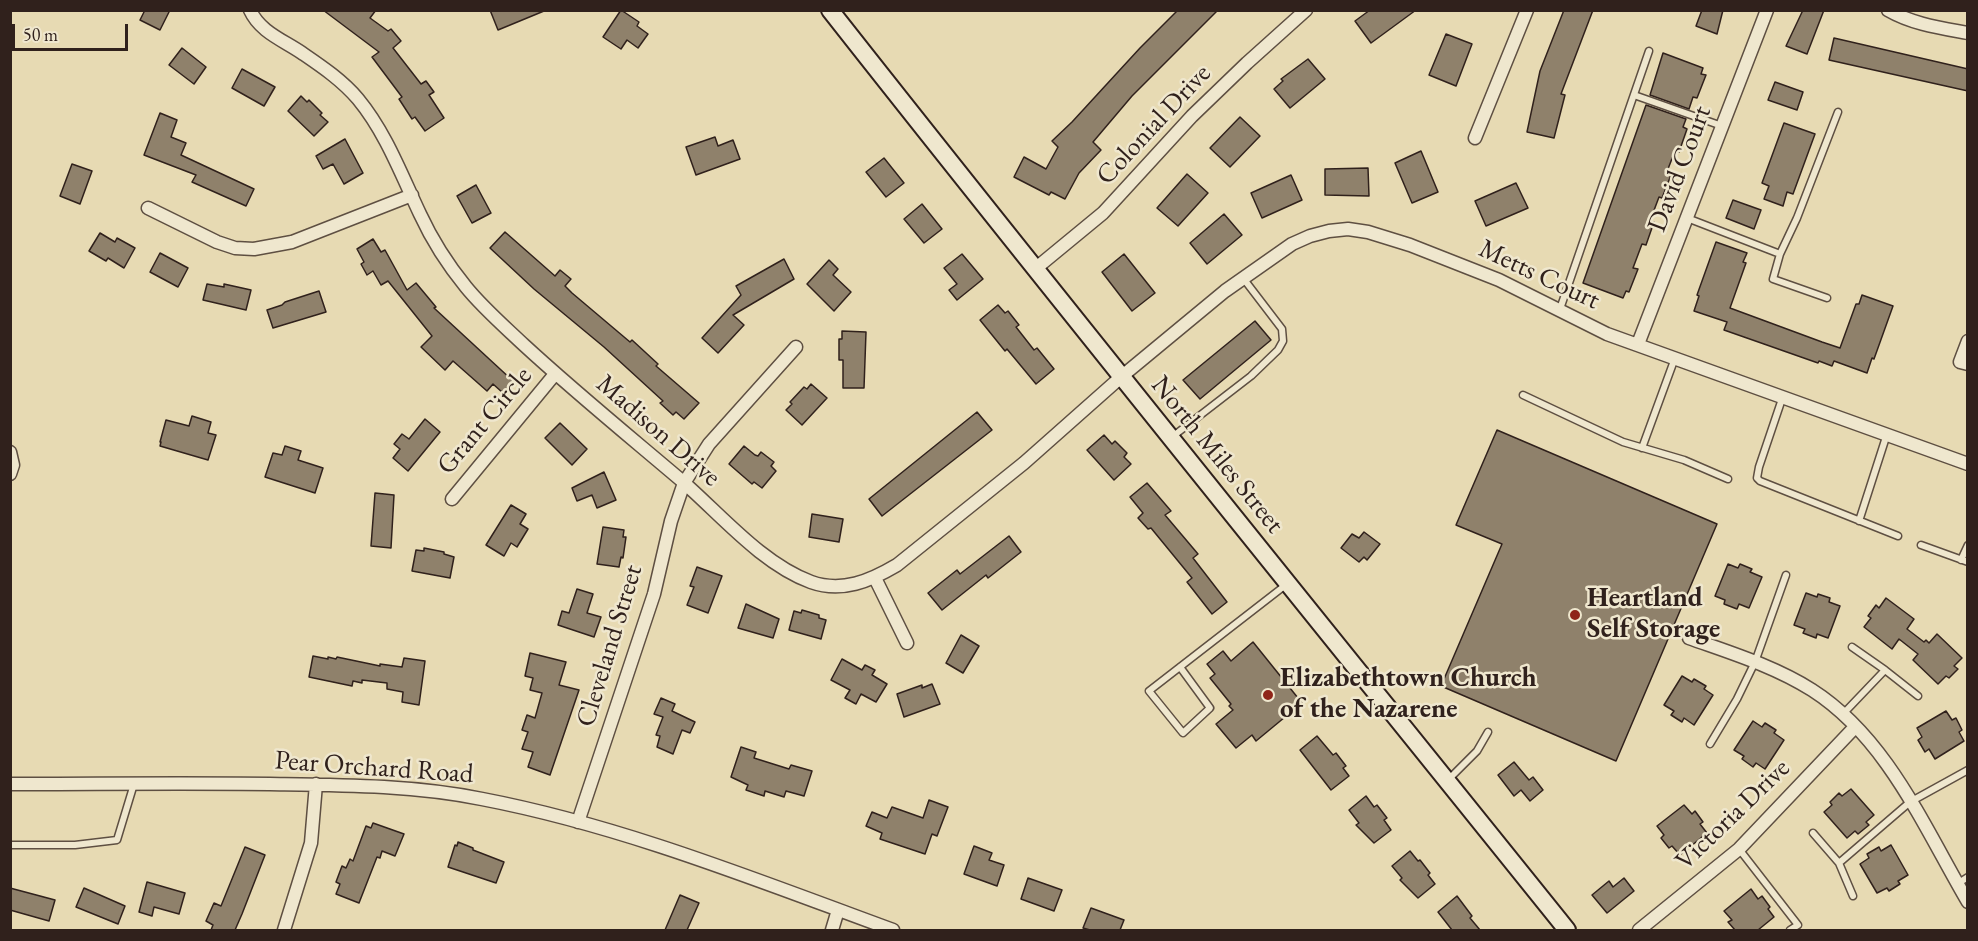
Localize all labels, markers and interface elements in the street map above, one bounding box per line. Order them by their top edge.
scale bar [15,12,130,50]
text: 50 m [23,23,58,46]
street label: Colonial Drive [1090,58,1218,192]
street label: David Court [1641,101,1719,237]
street label: Metts Court [1473,233,1605,317]
street label: Grant Circle [431,361,539,481]
street label: Madison Drive [589,368,727,494]
street label: North Miles Street [1144,370,1290,540]
street label: Cleveland Street [570,561,650,731]
place label: Heartland Self Storage [1587,583,1720,646]
marker: Heartland Self Storage [1568,608,1582,622]
place label: Elizabethtown Church of the Nazarene [1280,663,1537,726]
marker: Elizabethtown Church of the Nazarene [1261,688,1275,702]
street label: Pear Orchard Road [274,745,474,791]
street label: Victoria Drive [1669,752,1797,878]

